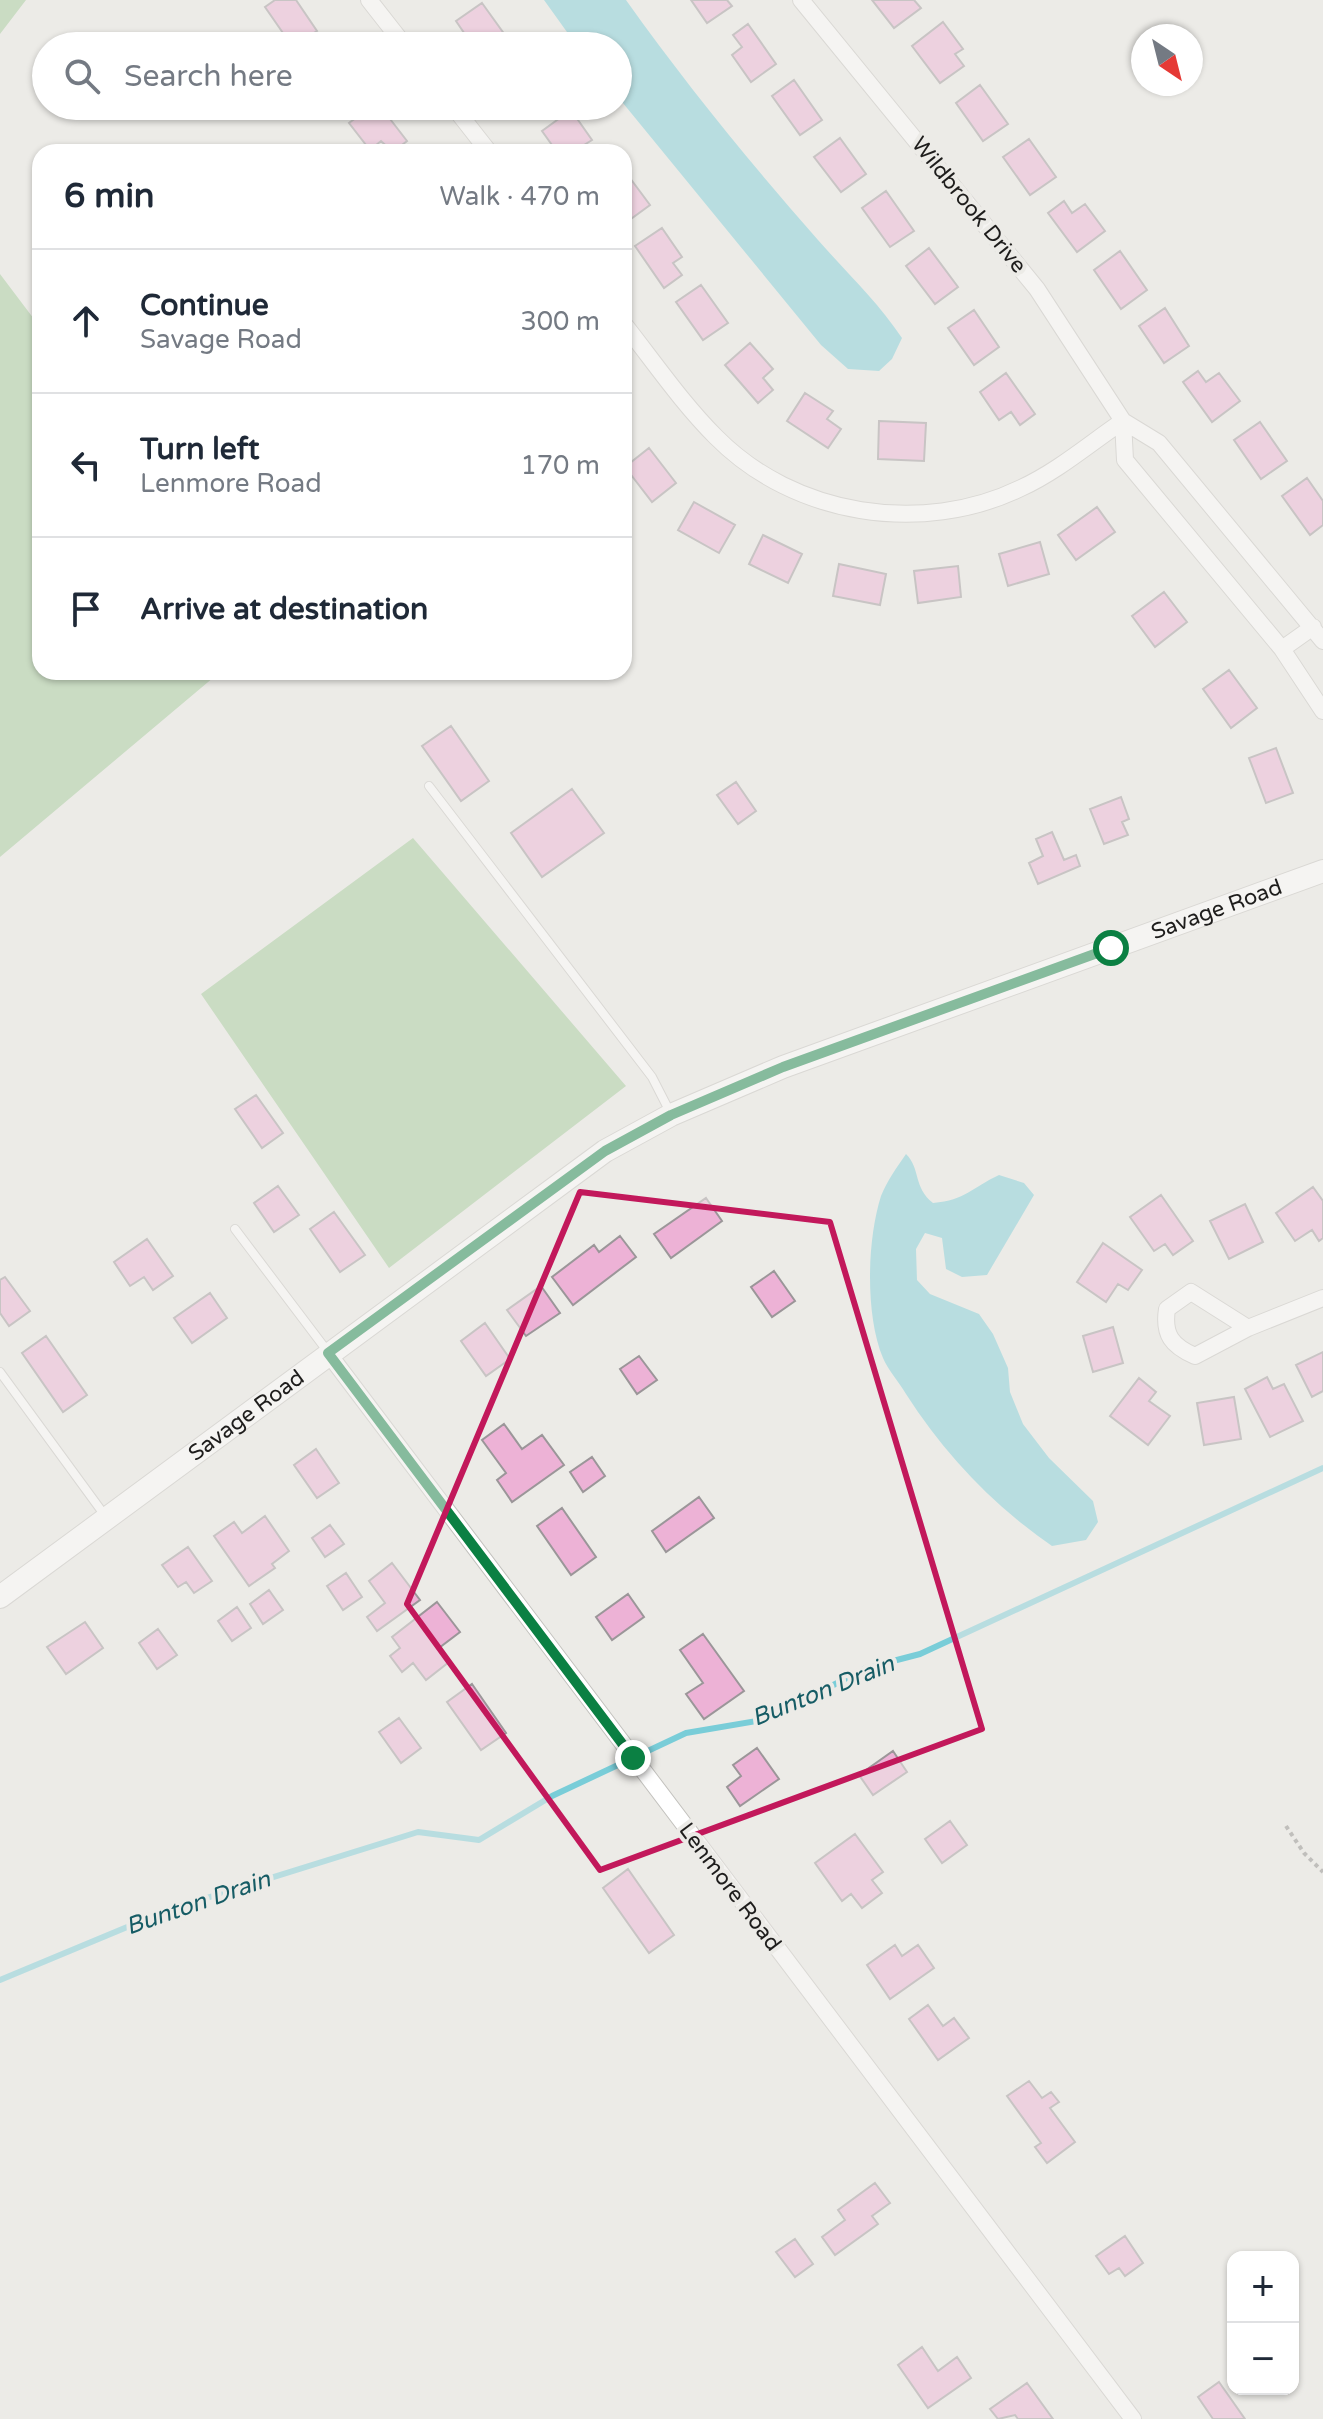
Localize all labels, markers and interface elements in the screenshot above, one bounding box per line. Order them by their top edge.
north arrow [1131,24,1203,96]
search box [32,32,632,120]
icon: search [60,54,104,98]
text: Search here [124,58,293,95]
street label: Wildbrook Drive [906,132,1032,278]
text: 6 min [64,176,155,217]
text: Walk · 470 m [440,181,600,212]
text: Continue [140,287,269,324]
icon: ahead [64,299,108,343]
text: 300 m [520,306,600,337]
text: Savage Road [140,324,302,355]
text: Turn left [140,431,259,468]
icon: left [64,443,108,487]
text: 170 m [520,450,600,481]
text: Lenmore Road [140,468,322,499]
icon: arrive [64,587,108,631]
text: Arrive at destination [140,591,428,628]
street label: Savage Road [1148,874,1286,945]
route start [1093,930,1129,966]
street label: Savage Road [183,1364,309,1467]
water label: Bunton Drain [748,1649,900,1733]
route end [615,1740,651,1776]
street label: Lenmore Road [673,1818,787,1956]
water label: Bunton Drain [122,1864,275,1941]
map controls [1227,2251,1299,2395]
button: + [1227,2251,1299,2323]
button: − [1227,2323,1299,2395]

